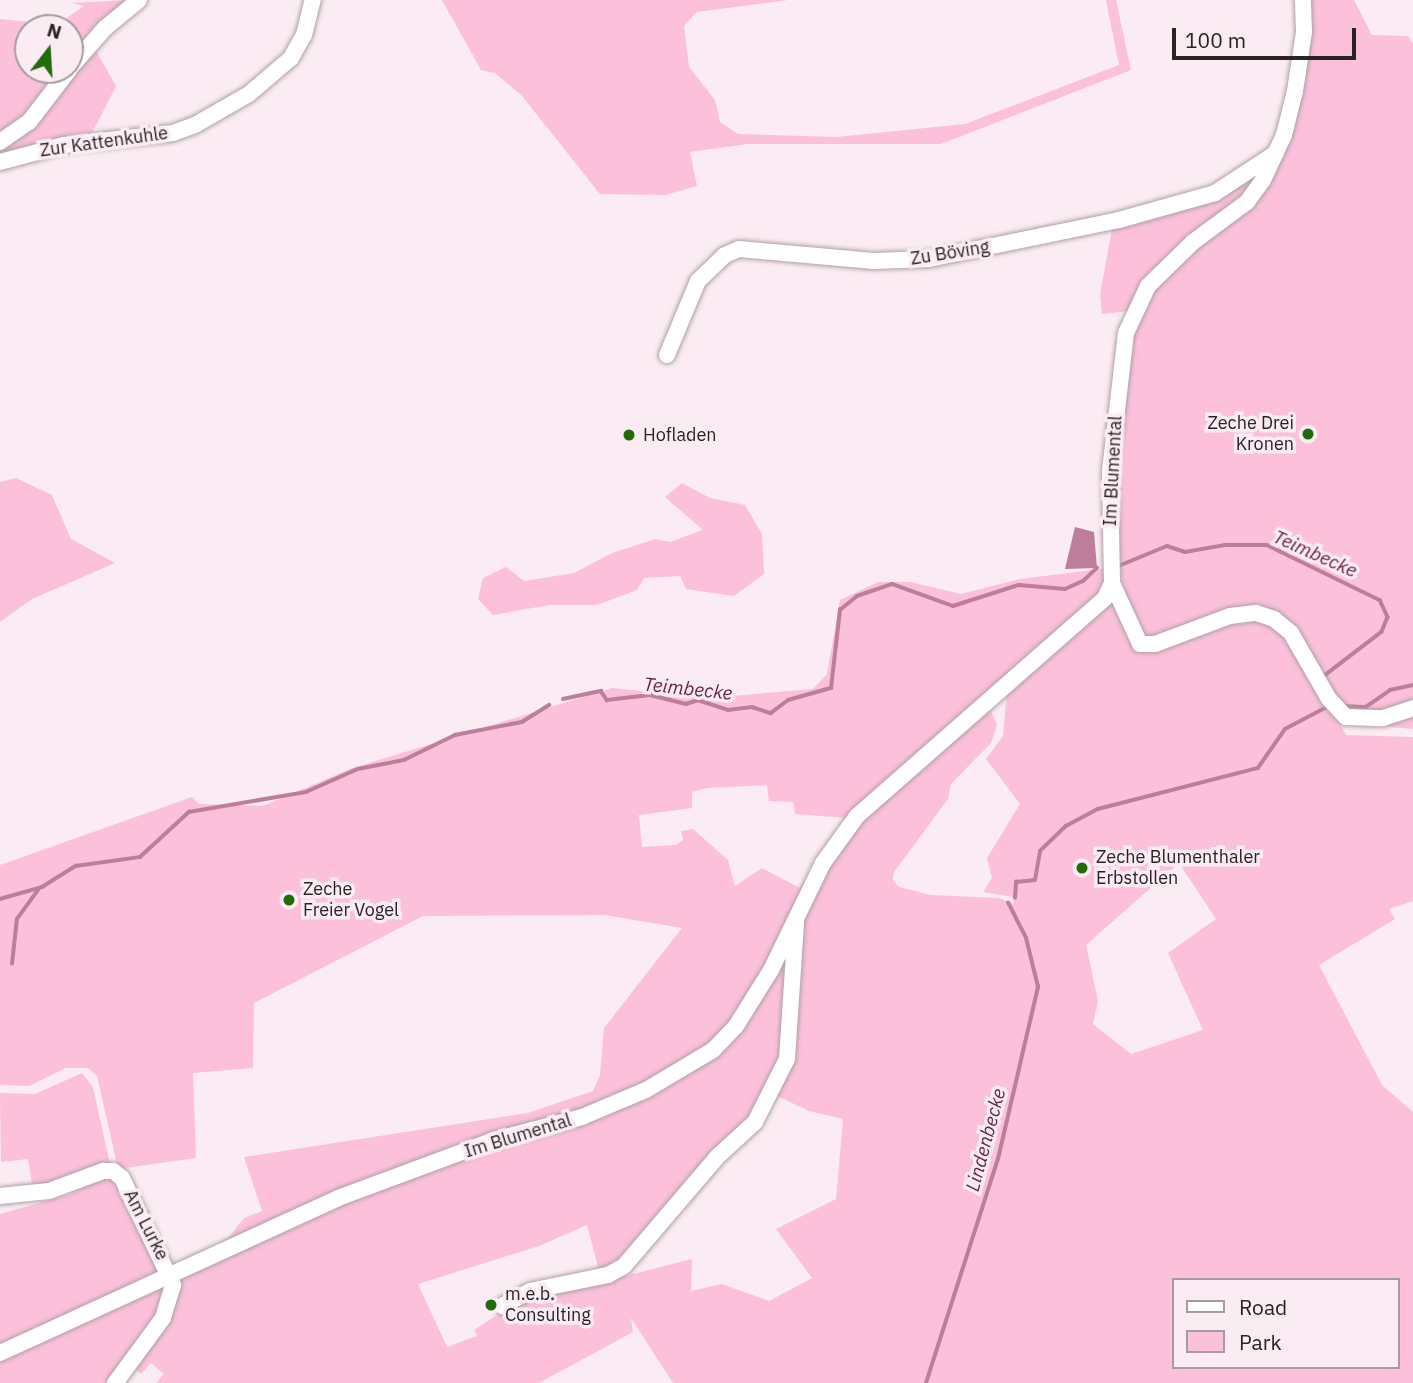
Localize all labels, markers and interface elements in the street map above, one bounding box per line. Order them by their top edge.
north arrow [14,14,84,84]
scale bar [1175,14,1359,58]
text: N [44,17,65,44]
text: 100 m [1185,26,1246,54]
street label: Zur Kattenkuhle [39,122,169,162]
street label: Zu Böving [909,236,991,270]
place label: Zeche Drei Kronen [1207,413,1294,456]
street label: Im Blumental [1099,415,1127,527]
place label: Hofladen [643,424,717,446]
marker: Zeche Drei Kronen [1300,426,1316,442]
marker: Hofladen [621,427,637,443]
water label: Teimbecke [1270,525,1360,583]
water label: Teimbecke [642,673,734,705]
place label: Zeche Blumenthaler Erbstollen [1096,847,1260,890]
marker: Zeche Blumenthaler Erbstollen [1074,860,1090,876]
place label: Zeche Freier Vogel [303,879,399,922]
marker: Zeche Freier Vogel [281,892,297,908]
water label: Lindenbecke [961,1086,1011,1194]
street label: Im Blumental [462,1109,574,1163]
street label: Am Lurke [119,1186,173,1264]
legend [1172,1278,1399,1369]
place label: m.e.b. Consulting [505,1284,591,1326]
text: Road [1239,1293,1287,1321]
marker: m.e.b. Consulting [483,1297,499,1313]
text: Park [1239,1328,1282,1356]

